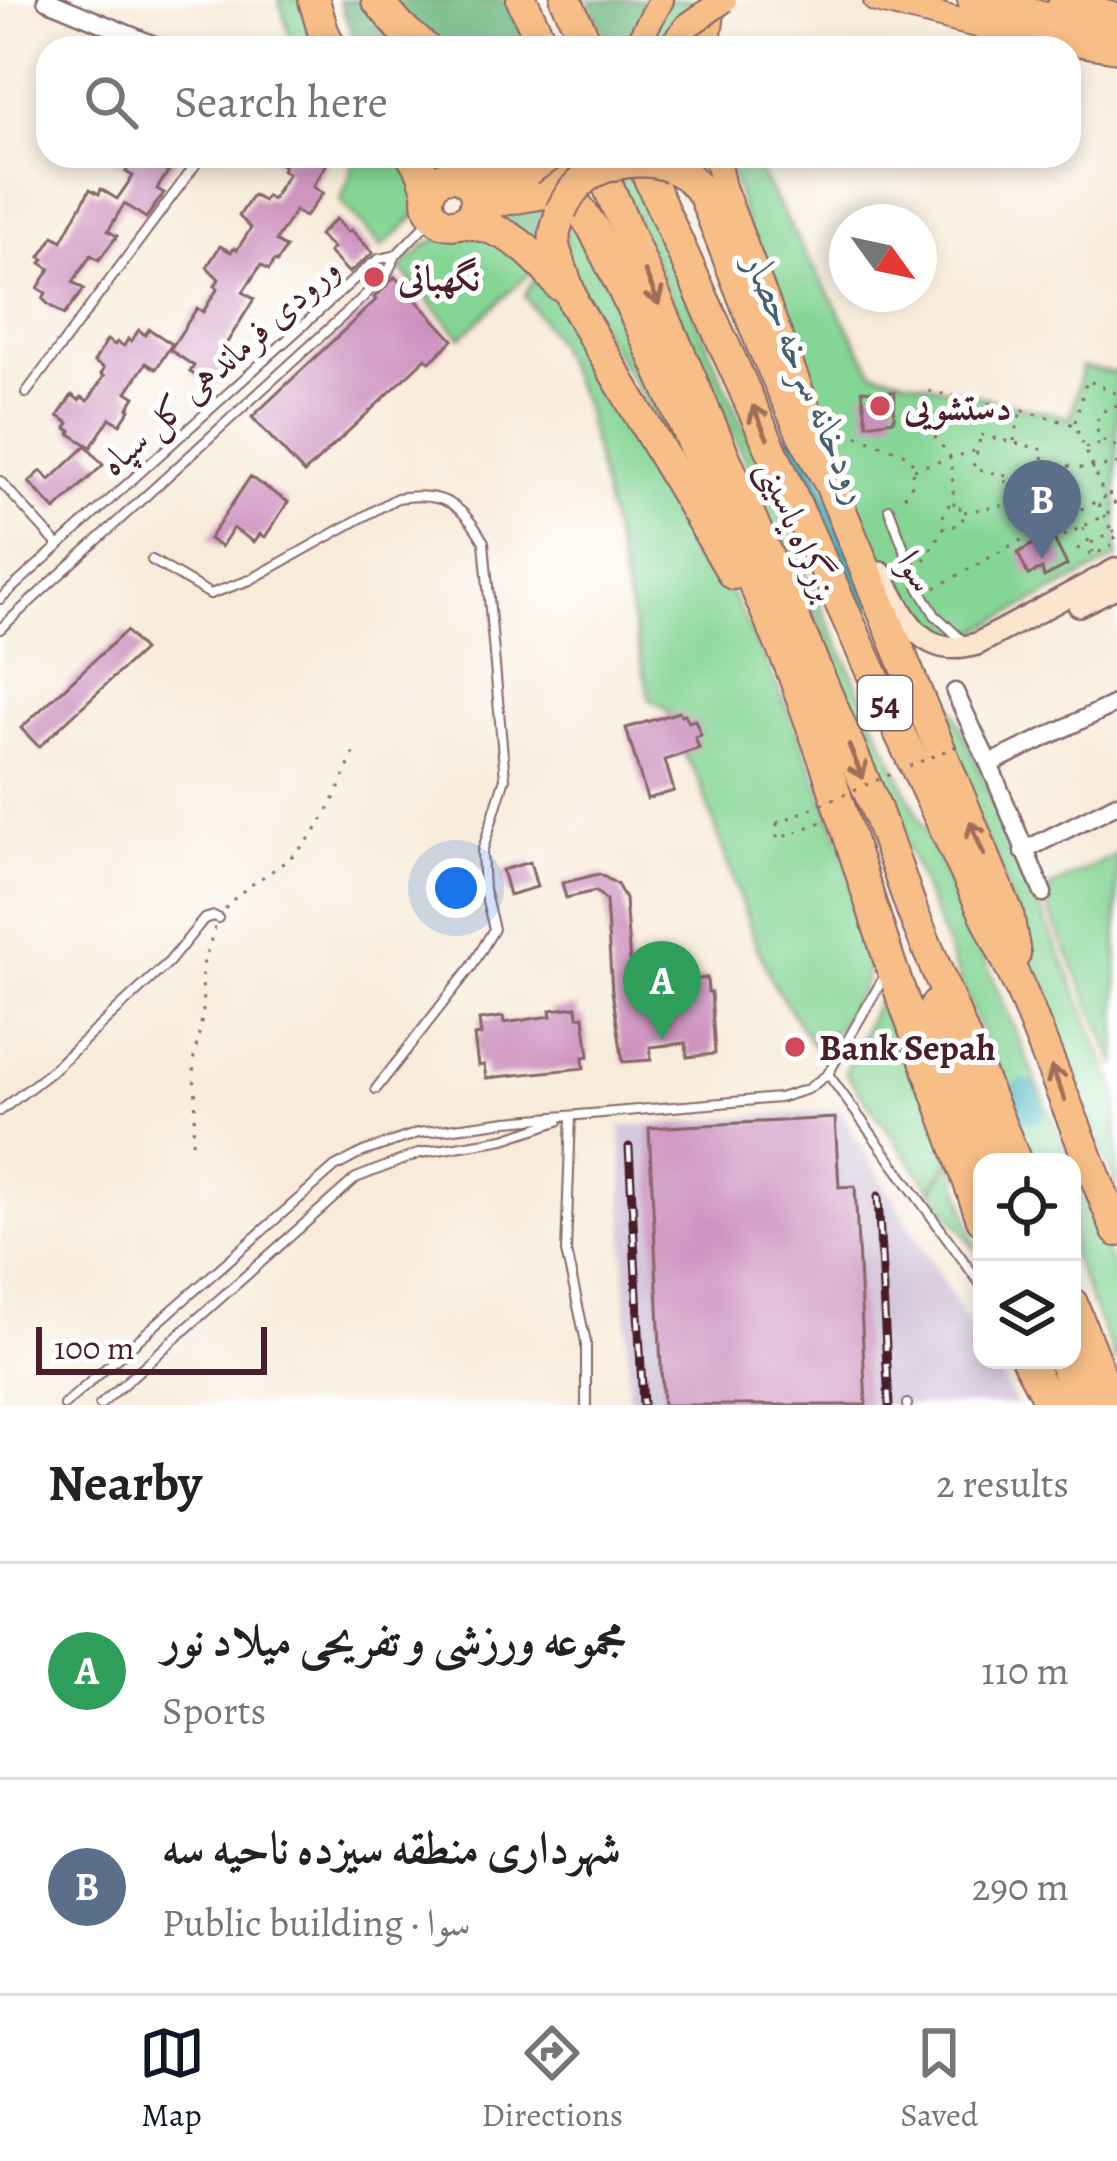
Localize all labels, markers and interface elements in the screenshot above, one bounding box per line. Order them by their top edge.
search box [36,36,1081,168]
icon: search [78,69,144,135]
text: Search here [174,71,388,133]
north arrow [829,204,937,312]
water label: رودخانه سرخه حصار [731,242,885,512]
street label: ورودی فرماندهی کل سپاه [89,244,351,487]
place label: نگهبانی [397,253,480,302]
marker: نگهبانی [361,264,387,290]
one-way arrow [643,269,665,305]
place label: دستشویی [903,382,1012,431]
marker: دستشویی [867,393,893,419]
one-way arrow [747,405,769,441]
street label: بزرگراه یاسینی [746,452,850,609]
pin: B [1003,460,1081,559]
street label: سوا [885,542,948,601]
road number: 54 [858,676,912,730]
one-way arrow [847,743,868,780]
one-way arrow [965,820,986,857]
your location [426,858,486,918]
pin: A [623,941,701,1040]
place label: Bank Sepah [819,1023,996,1072]
marker: Bank Sepah [782,1034,808,1060]
one-way arrow [1046,1066,1067,1103]
map controls [973,1153,1081,1369]
button: locate [973,1153,1081,1261]
button: layers [973,1261,1081,1369]
scale bar [36,1321,267,1374]
text: 100 m [54,1325,134,1370]
text: Nearby [48,1448,202,1518]
text: 2 results [936,1457,1069,1510]
text: مجموعه ورزشی و تفریحی میلاد نور [162,1609,626,1671]
text: A [75,1644,99,1697]
text: 110 m [981,1644,1069,1697]
text: Sports [162,1684,266,1737]
text: شهرداری منطقه سیزده ناحیه سه [162,1817,621,1879]
text: B [75,1860,99,1913]
text: 290 m [972,1860,1069,1913]
text: Public building · سوا [162,1896,471,1949]
tab: Map [139,2020,205,2137]
tab: Directions [482,2020,623,2137]
tab: Saved [900,2020,978,2137]

